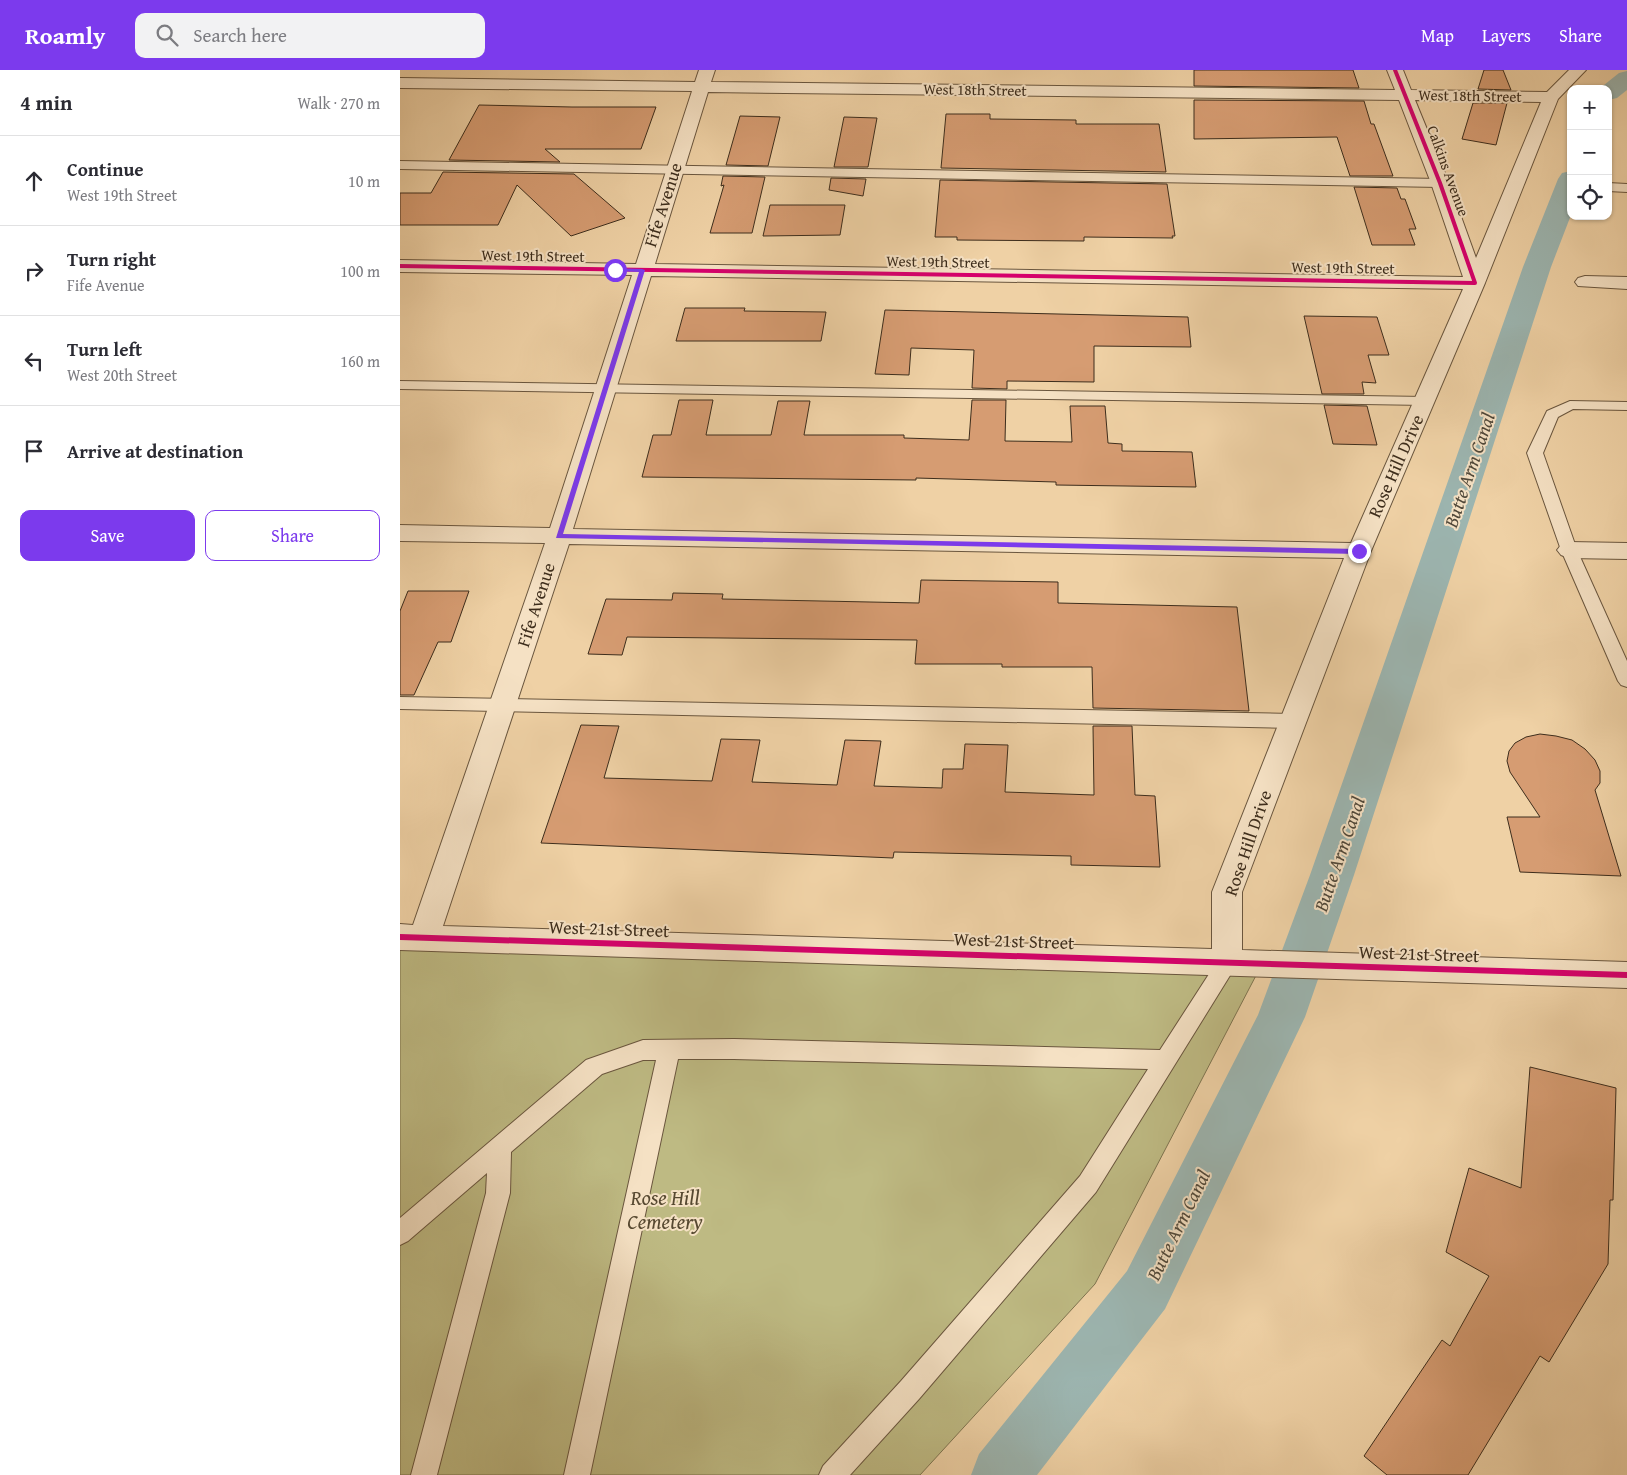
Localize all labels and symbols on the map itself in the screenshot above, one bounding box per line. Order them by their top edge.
street label: West 18th Street [923,78,1027,101]
street label: West 18th Street [1418,84,1522,107]
street label: Calkins Avenue [1422,123,1475,219]
street label: Fife Avenue [636,159,689,251]
street label: West 19th Street [481,244,585,267]
street label: West 19th Street [886,250,990,273]
street label: West 19th Street [1291,256,1395,279]
route start [604,259,627,282]
water label: Butte Arm Canal [1436,409,1502,532]
street label: Rose Hill Drive [1361,410,1430,522]
route end [1348,540,1371,563]
street label: Fife Avenue [509,559,562,651]
street label: Rose Hill Drive [1217,786,1278,900]
water label: Butte Arm Canal [1306,793,1372,916]
street label: West 21st Street [548,913,671,944]
street label: West 21st Street [953,925,1076,956]
street label: West 21st Street [1358,938,1481,969]
water label: Butte Arm Canal [1139,1165,1217,1286]
park label: Rose Hill Cemetery [627,1182,703,1237]

